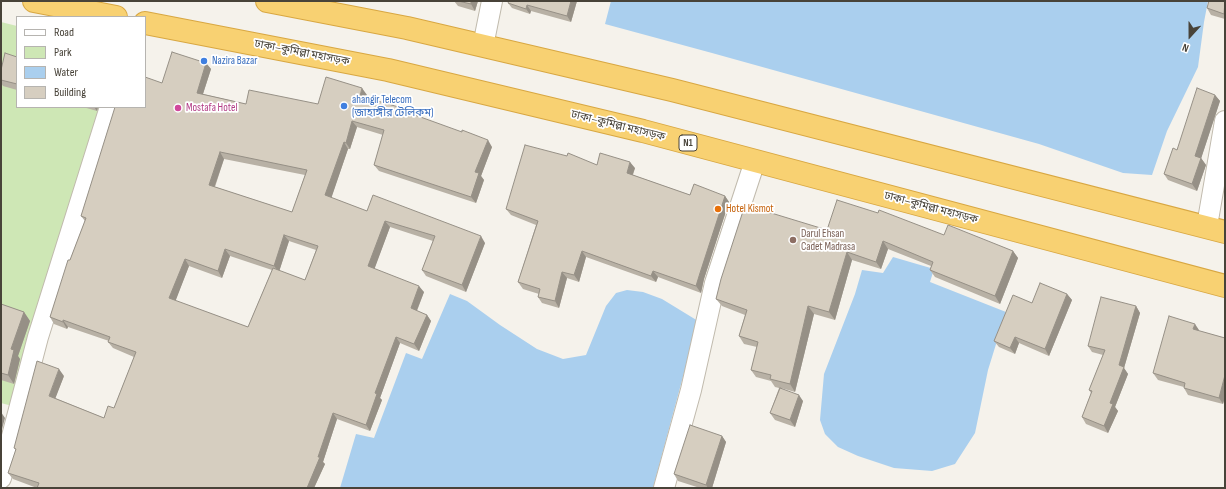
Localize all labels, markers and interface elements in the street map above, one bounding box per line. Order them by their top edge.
legend [16,16,146,108]
north arrow [1170,16,1210,56]
text: Road [54,25,74,40]
street label: ঢাকা–কুমিল্লা মহাসড়ক [253,37,351,69]
text: N [1180,41,1191,55]
text: Park [54,45,72,60]
place label: Nazira Bazar [212,54,257,68]
marker: Nazira Bazar [199,56,209,66]
text: Water [54,65,78,80]
text: Building [54,85,86,100]
place label: ahangir Telecom (জাহাঙ্গীর টেলিকম) [352,93,433,119]
place label: Mostafa Hotel [186,101,238,115]
marker: ahangir Telecom (জাহাঙ্গীর টেলিকম) [339,101,349,111]
marker: Mostafa Hotel [173,103,183,113]
street label: ঢাকা–কুমিল্লা মহাসড়ক [570,108,666,144]
road number: N1 [679,135,697,151]
street label: ঢাকা–কুমিল্লা মহাসড়ক [883,189,979,227]
place label: Hotel Kismot [726,202,774,216]
marker: Hotel Kismot [713,204,723,214]
place label: Darul Ehsan Cadet Madrasa [801,227,855,253]
marker: Darul Ehsan Cadet Madrasa [788,235,798,245]

